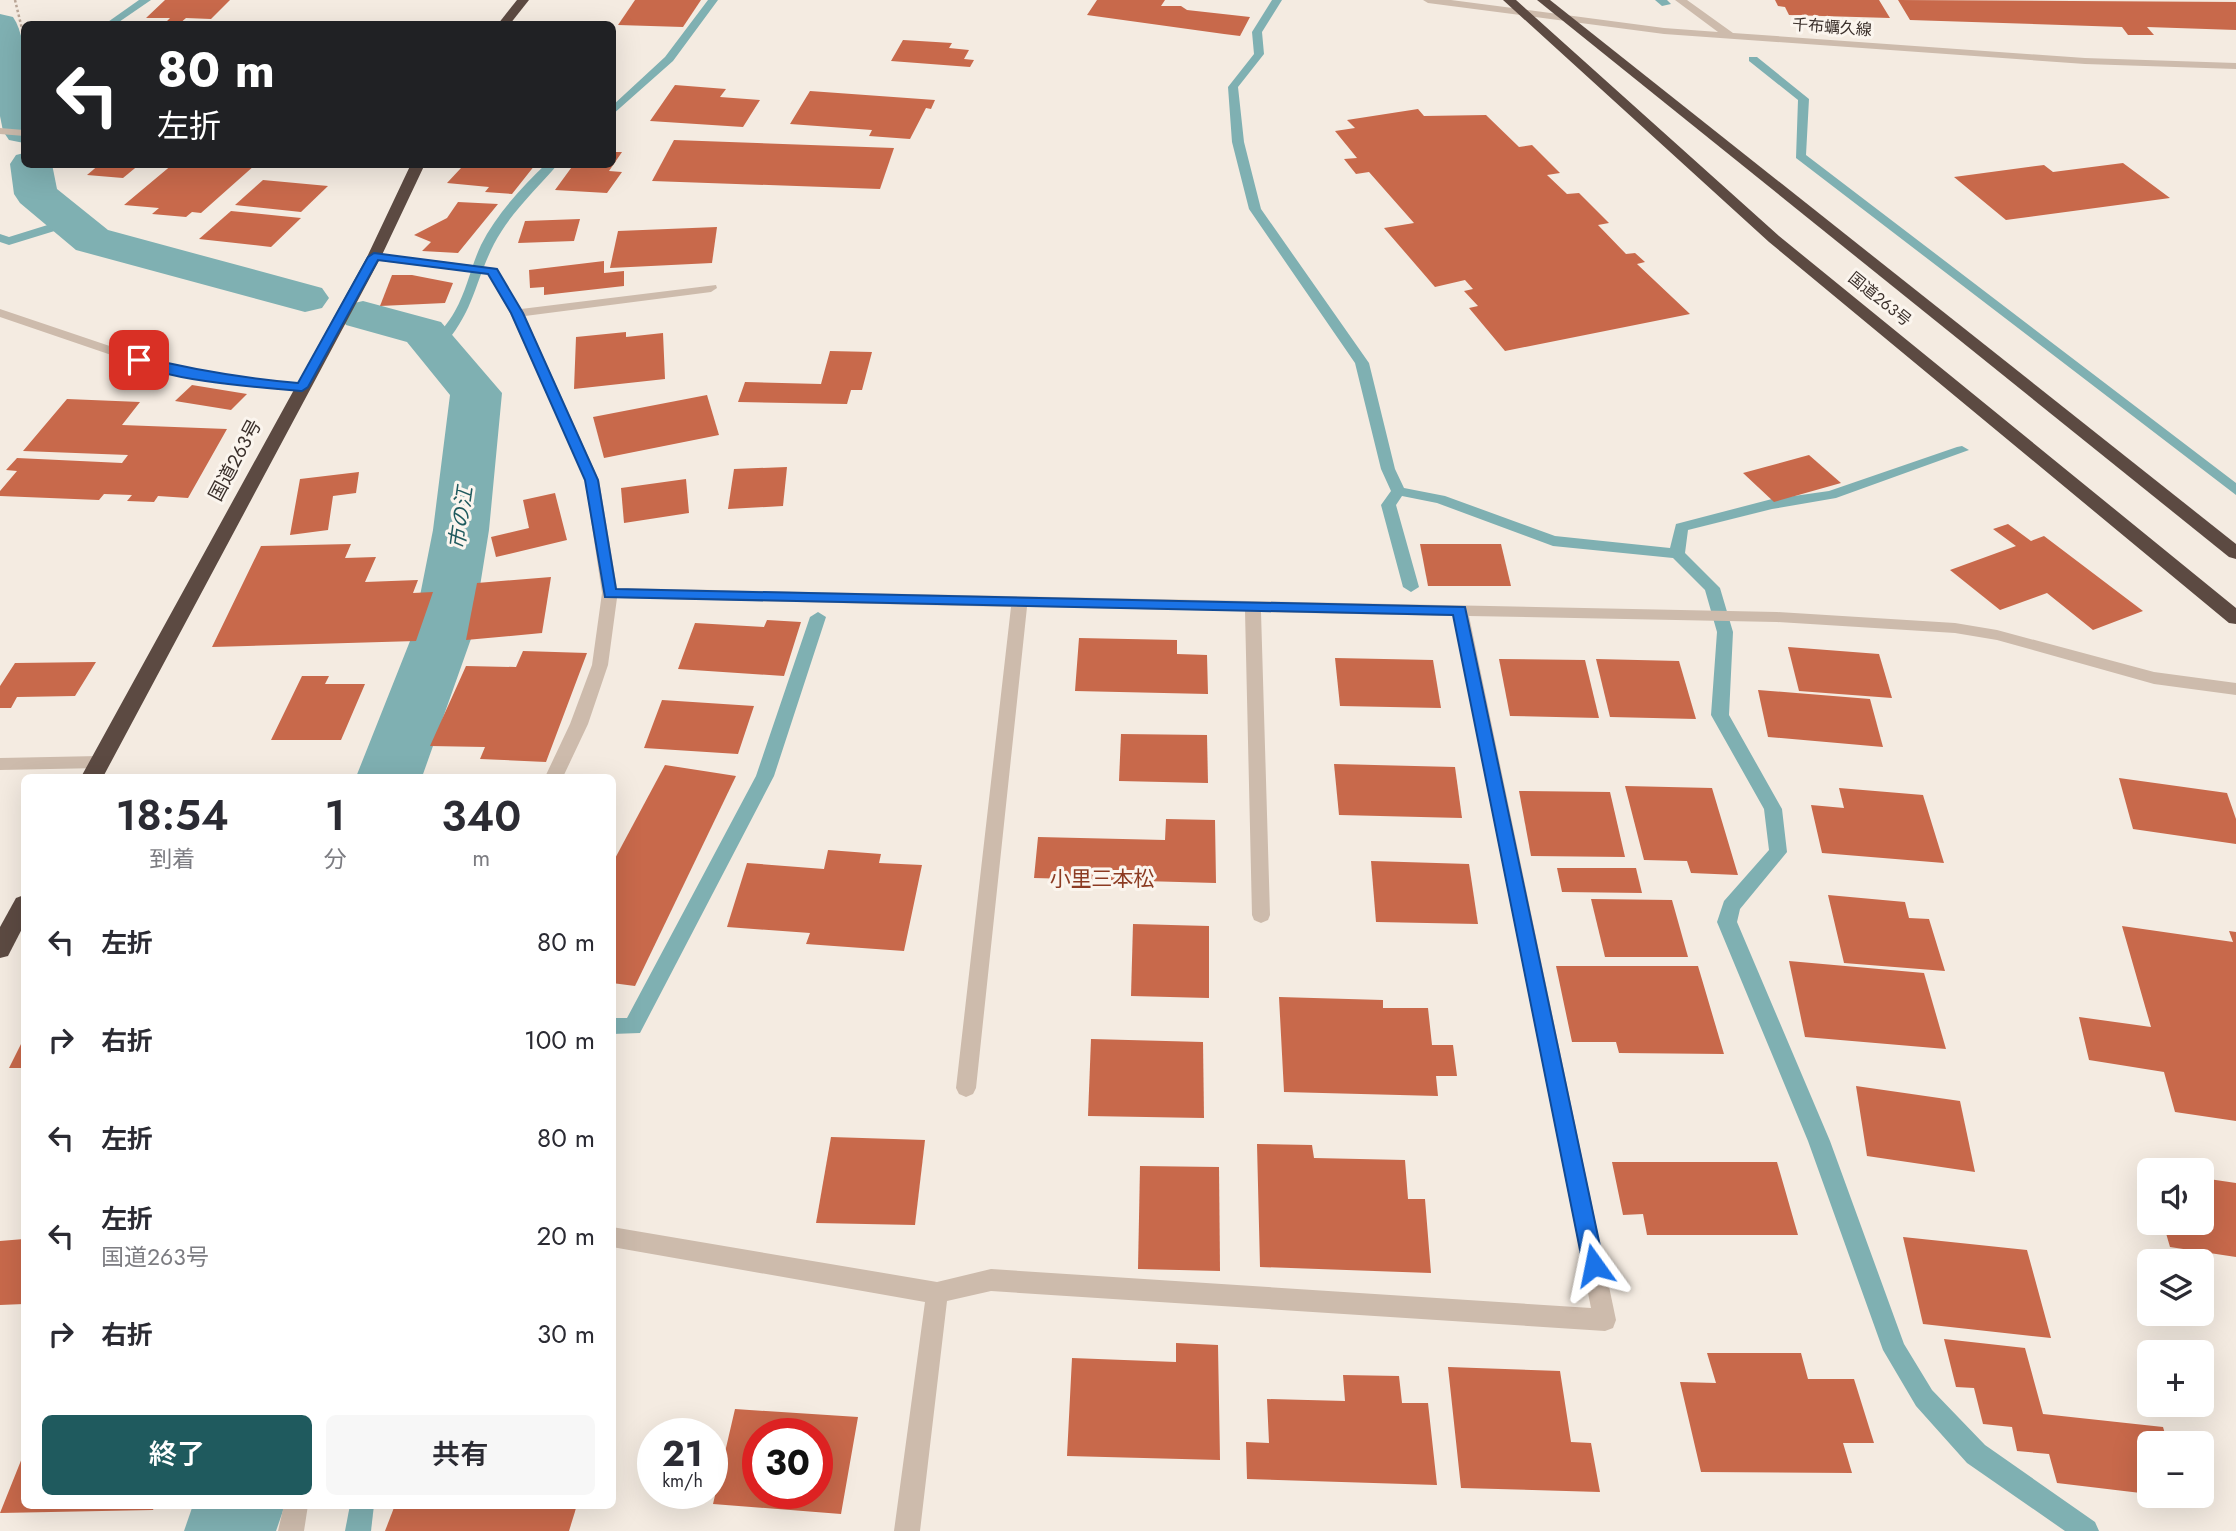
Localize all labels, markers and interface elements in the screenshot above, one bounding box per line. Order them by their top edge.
street label: 千布蠣久線 [1791,13,1873,41]
text: 80 m [157,35,275,105]
icon: left [42,49,133,140]
text: 左折 [157,103,221,149]
street label: 国道263号 [1844,266,1916,332]
pin [109,330,169,390]
icon: arrive [120,341,158,379]
street label: 国道263号 [202,414,268,506]
water label: 市の江 [442,483,481,551]
text: 18:54 [116,785,229,846]
text: 1 [325,785,345,846]
text: 340 [441,786,521,847]
text: m [472,841,490,875]
text: 到着 [149,842,195,876]
text: 分 [324,842,347,876]
district label: 小里三本松 [1050,864,1155,894]
icon: left [42,923,80,961]
text: 80 m [537,923,595,961]
text: 左折 [101,924,153,962]
icon: right [42,1021,80,1059]
text: 100 m [524,1021,595,1059]
text: 右折 [101,1022,153,1060]
icon: left [42,1119,80,1157]
text: 80 m [537,1119,595,1157]
text: 左折 [101,1120,153,1158]
map controls [2137,1158,2214,1508]
button: sound [2137,1158,2214,1235]
text: 左折 [101,1200,153,1238]
icon: left [42,1217,80,1255]
text: 20 m [537,1217,595,1255]
position arrow [1557,1228,1631,1302]
text: 国道263号 [101,1240,209,1274]
button: layers [2137,1249,2214,1326]
icon: right [42,1315,80,1353]
text: 30 m [537,1315,595,1353]
text: 右折 [101,1316,153,1354]
button: + [2137,1340,2214,1417]
button: 終了 [42,1415,312,1495]
button: 共有 [326,1415,595,1495]
speed limit sign: 30 [742,1418,833,1509]
text: 21 [662,1429,703,1479]
button: − [2137,1431,2214,1508]
text: km/h [662,1468,703,1494]

